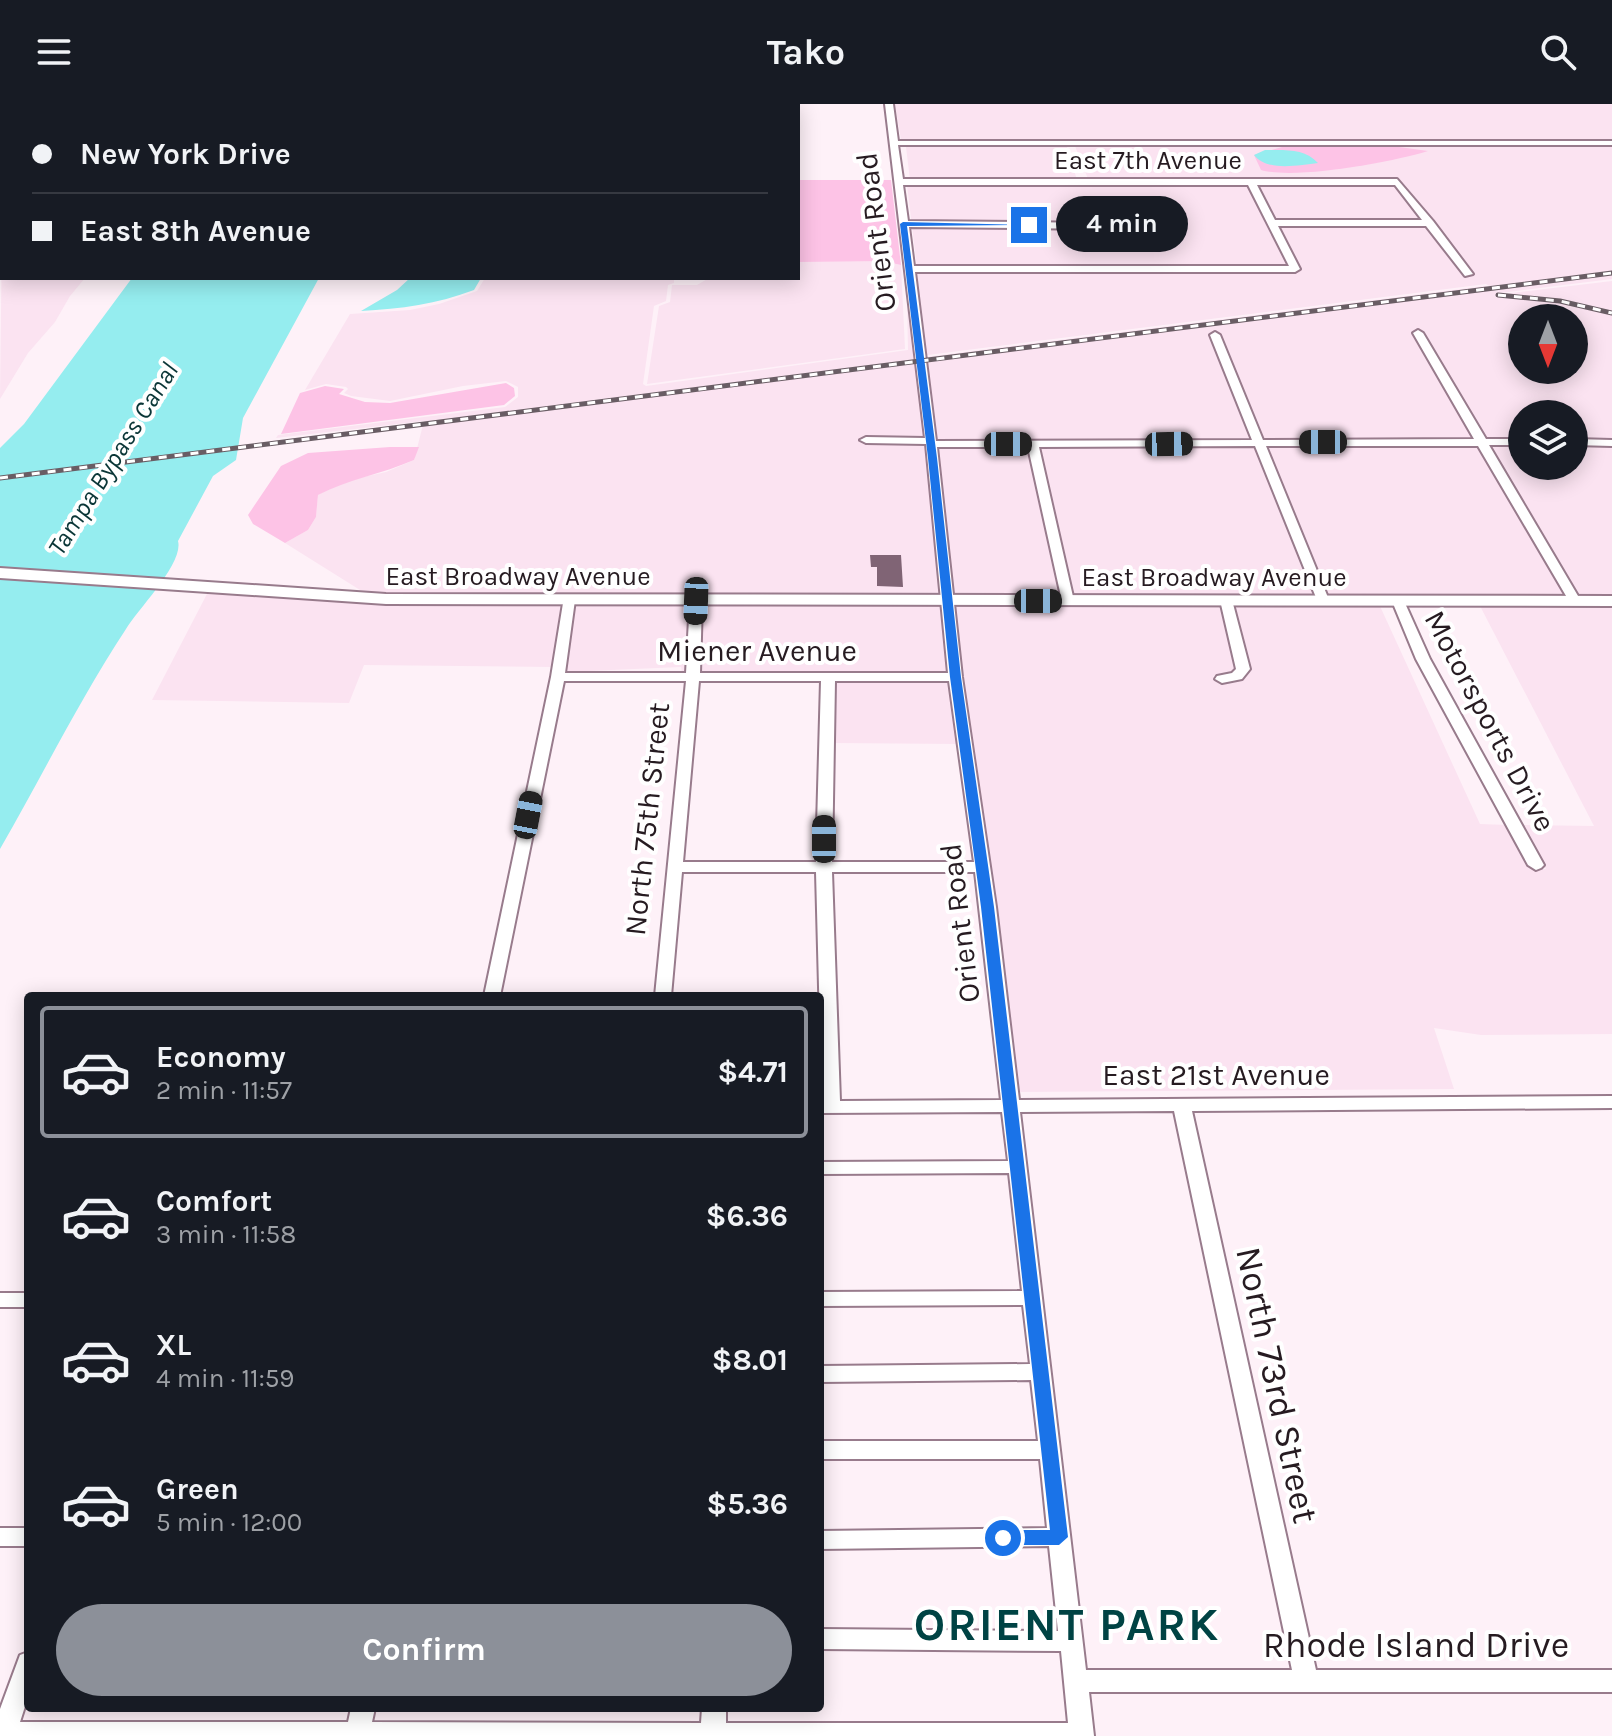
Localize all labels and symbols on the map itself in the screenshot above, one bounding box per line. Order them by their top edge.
street label: East 7th Avenue [1054,145,1242,176]
street label: Orient Road [848,150,904,314]
callout: 4 min [1057,197,1189,253]
route end [1011,207,1047,243]
north arrow [1508,304,1588,384]
water label: Tampa Bypass Canal [41,357,185,561]
car [1299,430,1347,454]
car [984,432,1032,456]
car [1145,432,1193,456]
street label: East Broadway Avenue [385,561,651,592]
street label: East Broadway Avenue [1081,562,1347,593]
car [683,577,709,625]
car [1014,589,1062,613]
street label: Motorsports Drive [1417,604,1563,838]
street label: Miener Avenue [657,633,857,669]
street label: North 75th Street [617,701,677,937]
car [512,789,544,841]
car [812,815,836,863]
street label: Orient Road [932,841,988,1005]
street label: East 21st Avenue [1102,1057,1330,1093]
street label: North 73rd Street [1227,1243,1327,1527]
route start [985,1520,1021,1556]
district label: ORIENT PARK [914,1598,1220,1652]
street label: Rhode Island Drive [1263,1624,1569,1666]

